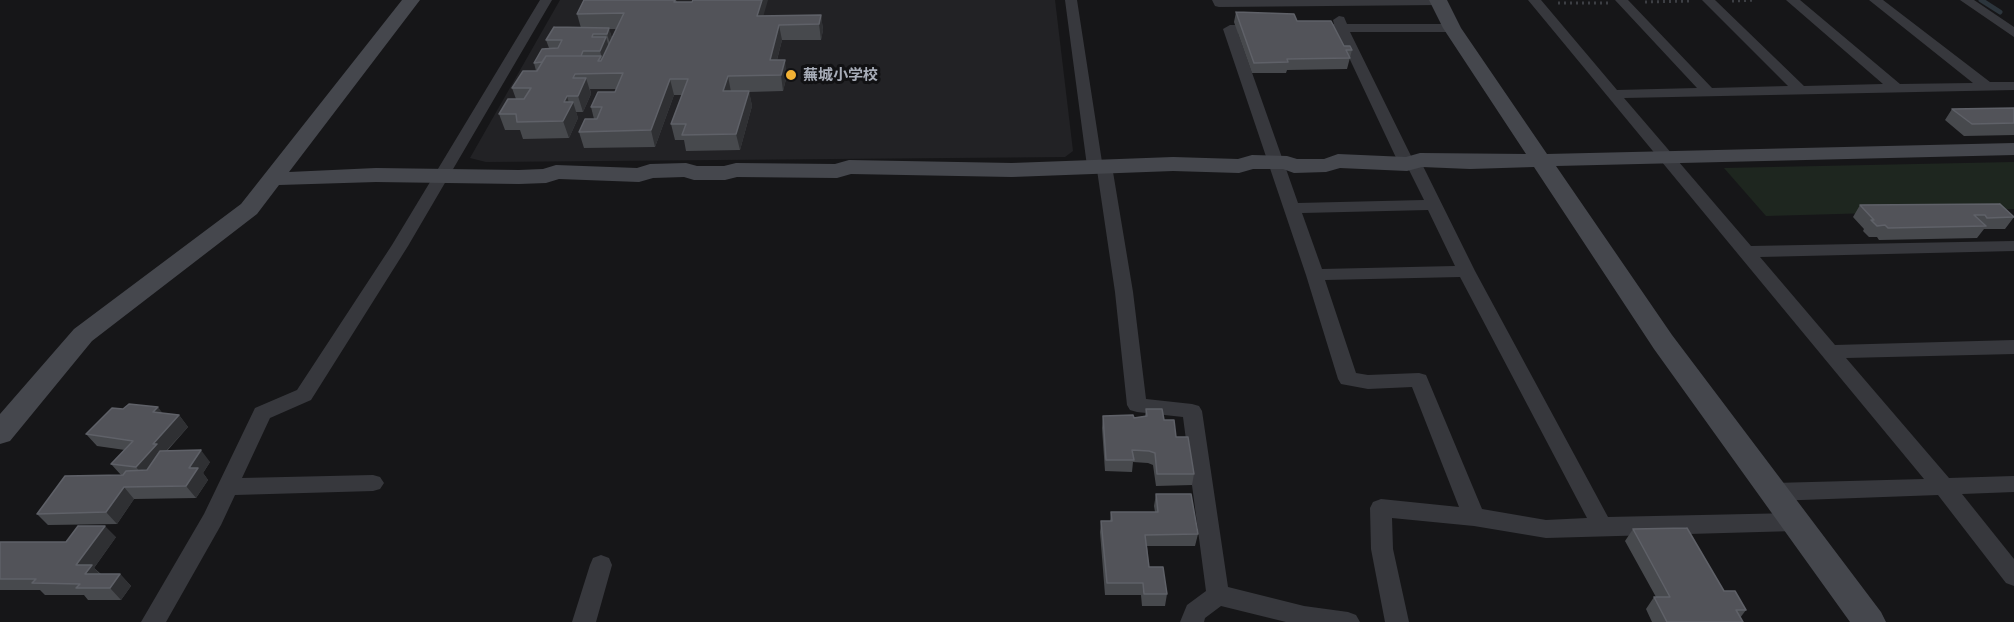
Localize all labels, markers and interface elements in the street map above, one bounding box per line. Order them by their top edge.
place label: 蕪城小学校 [803,66,878,84]
marker: 蕪城小学校 [784,68,798,82]

